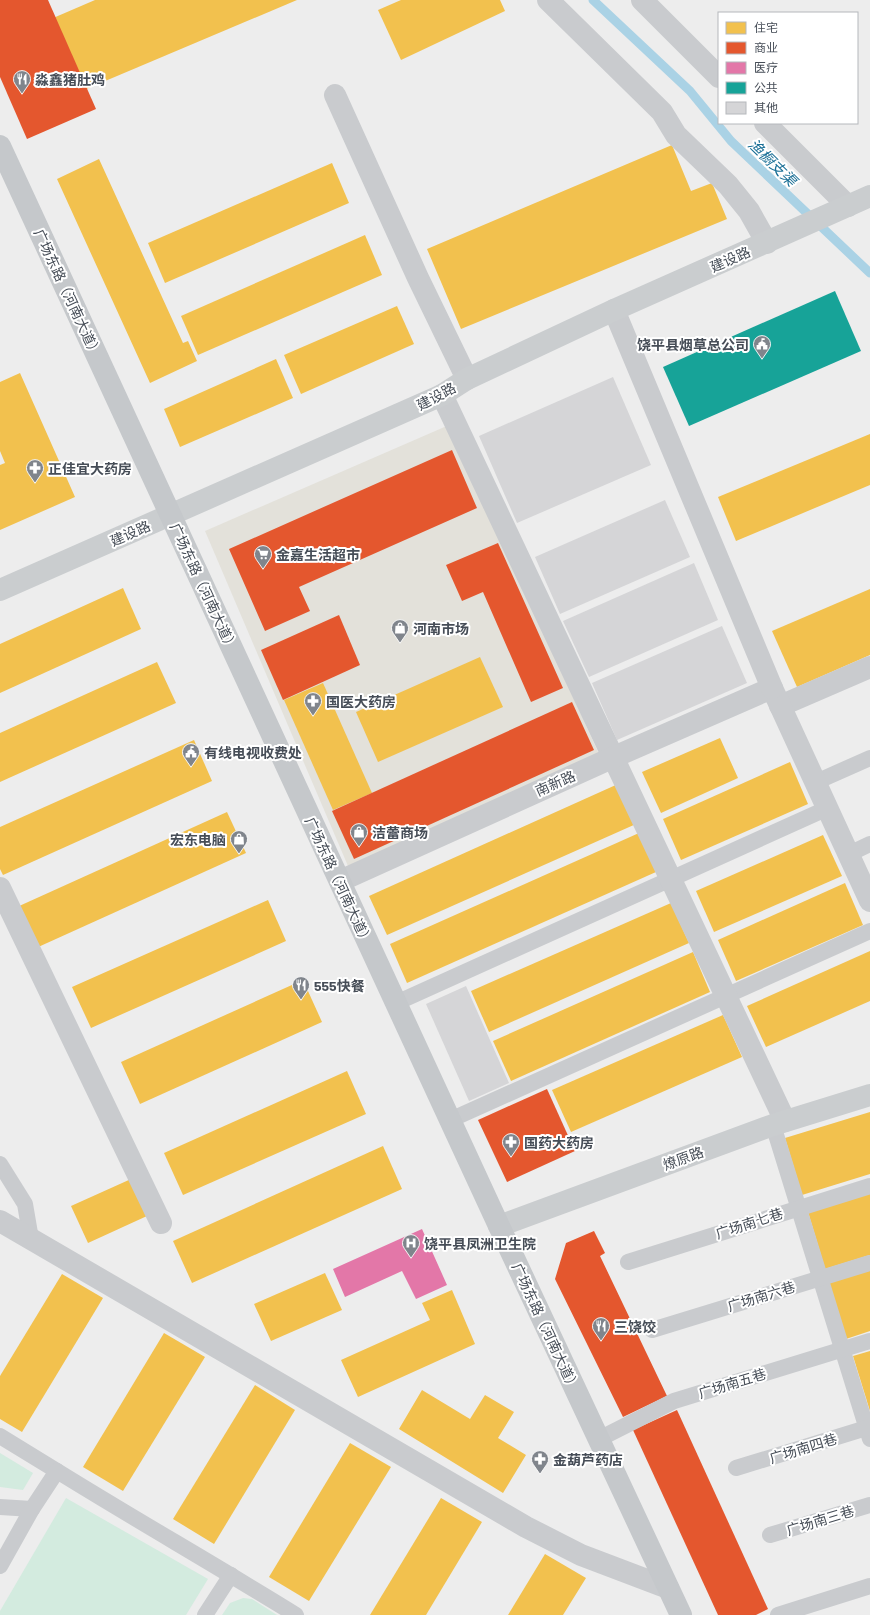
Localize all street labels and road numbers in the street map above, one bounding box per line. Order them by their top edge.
street label: 广场东路（河南大道） [31,226,105,360]
street label: 建设路 [707,243,753,275]
street label: 建设路 [413,379,459,413]
street label: 建设路 [107,517,153,549]
street label: 广场东路（河南大道） [167,520,241,654]
street label: 南新路 [532,767,578,799]
street label: 广场东路（河南大道） [302,814,376,948]
street label: 燎原路 [660,1143,706,1173]
street label: 广场南七巷 [713,1204,785,1242]
street label: 广场东路（河南大道） [509,1260,583,1394]
street label: 广场南六巷 [725,1278,797,1314]
street label: 广场南五巷 [696,1365,768,1401]
street label: 广场南四巷 [767,1430,839,1466]
street label: 广场南三巷 [784,1502,856,1538]

